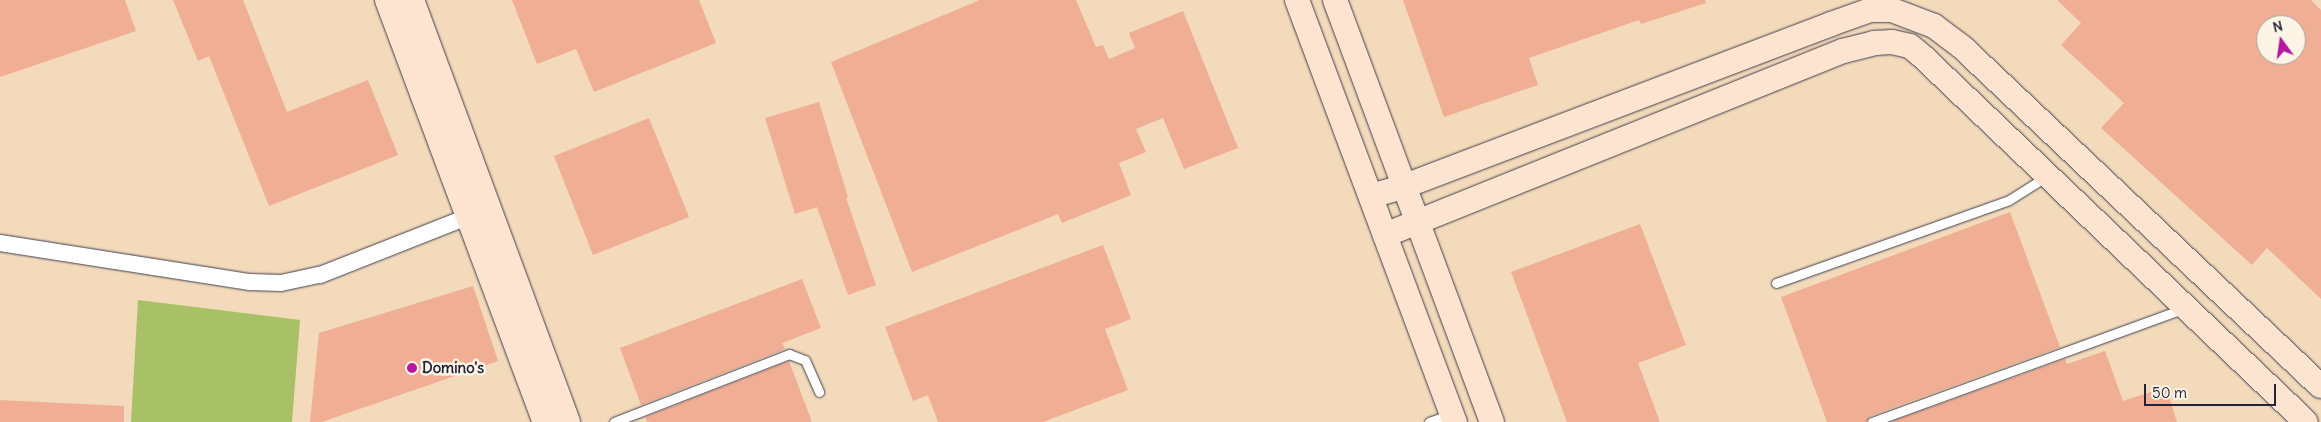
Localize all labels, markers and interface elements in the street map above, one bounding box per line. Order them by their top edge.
north arrow [2256,15,2306,65]
text: N [2271,17,2284,36]
place label: Domino's [422,359,484,377]
marker: Domino's [406,362,418,374]
scale bar [2146,374,2278,406]
text: 50 m [2152,383,2187,402]

